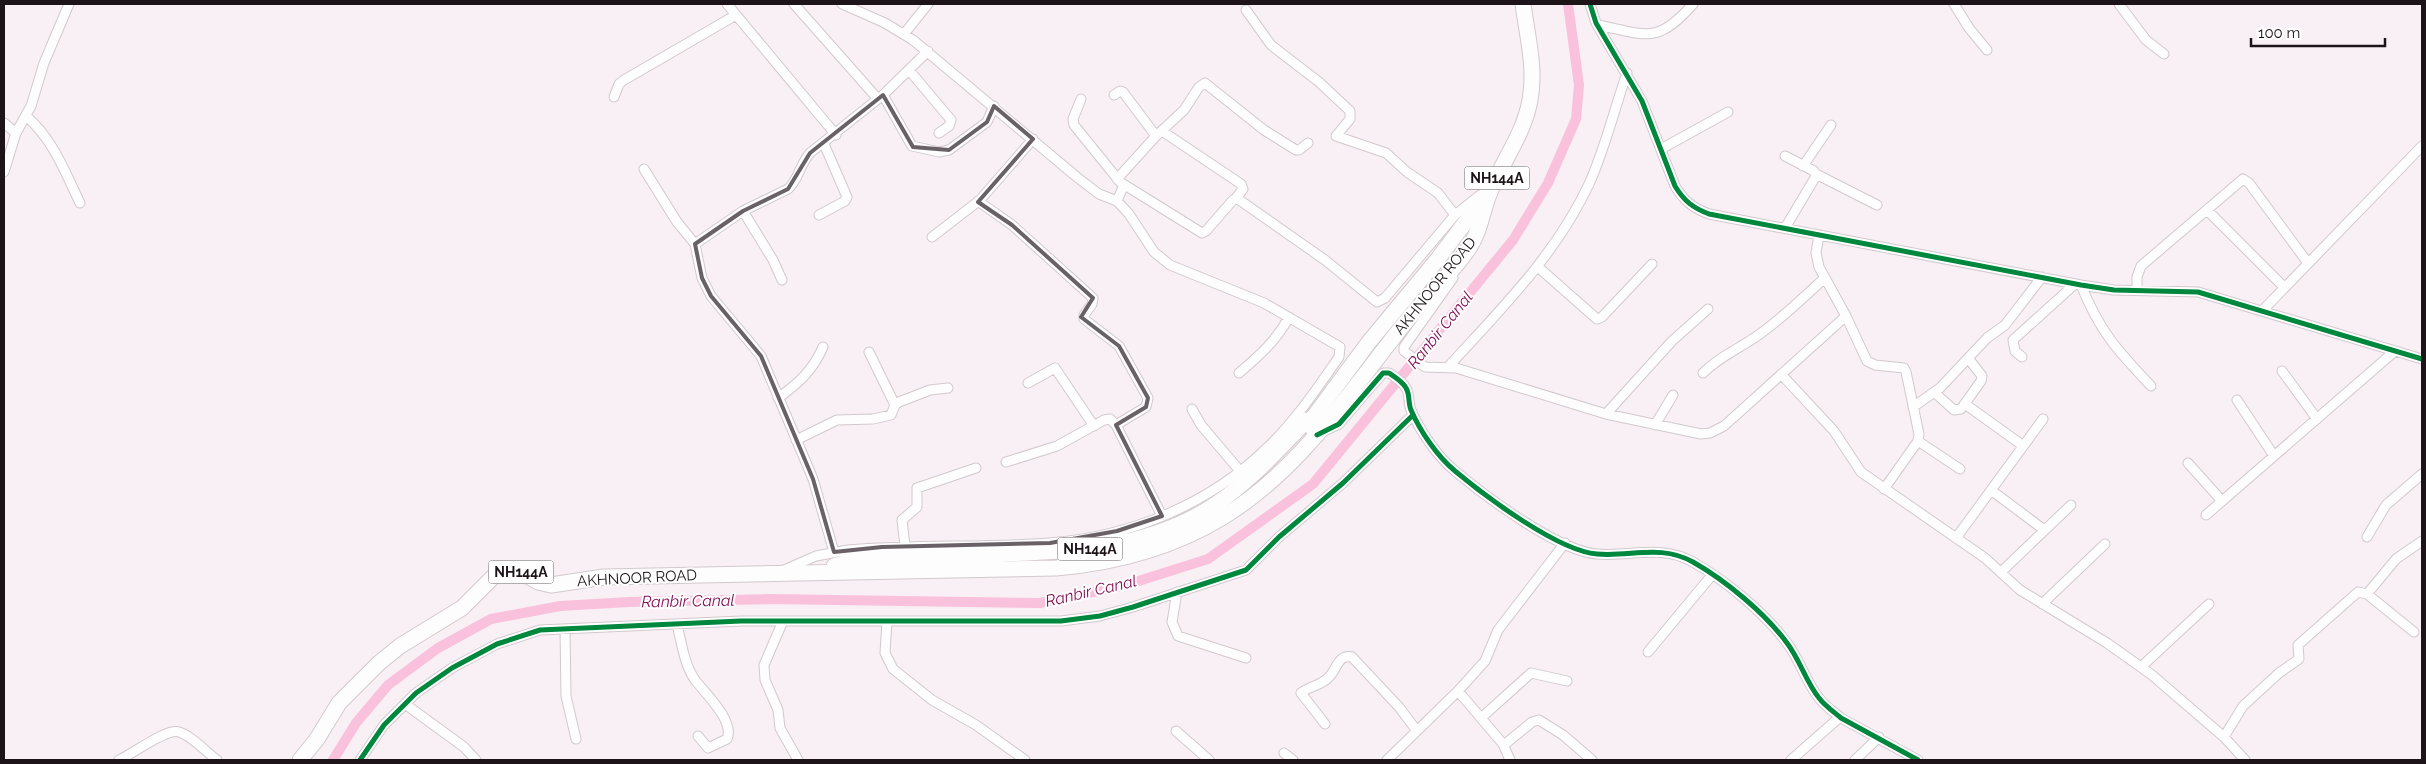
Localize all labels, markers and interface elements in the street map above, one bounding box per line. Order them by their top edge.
scale bar [2251,15,2385,47]
text: 100 m [2258,24,2300,42]
road number: NH144A [1464,167,1530,190]
street label: AKHNOOR ROAD [1390,233,1480,338]
water label: Ranbir Canal [1403,288,1477,372]
road number: NH144A [1058,538,1122,560]
road number: NH144A [488,560,554,584]
street label: AKHNOOR ROAD [577,566,698,590]
water label: Ranbir Canal [1043,571,1139,611]
water label: Ranbir Canal [641,591,735,611]

